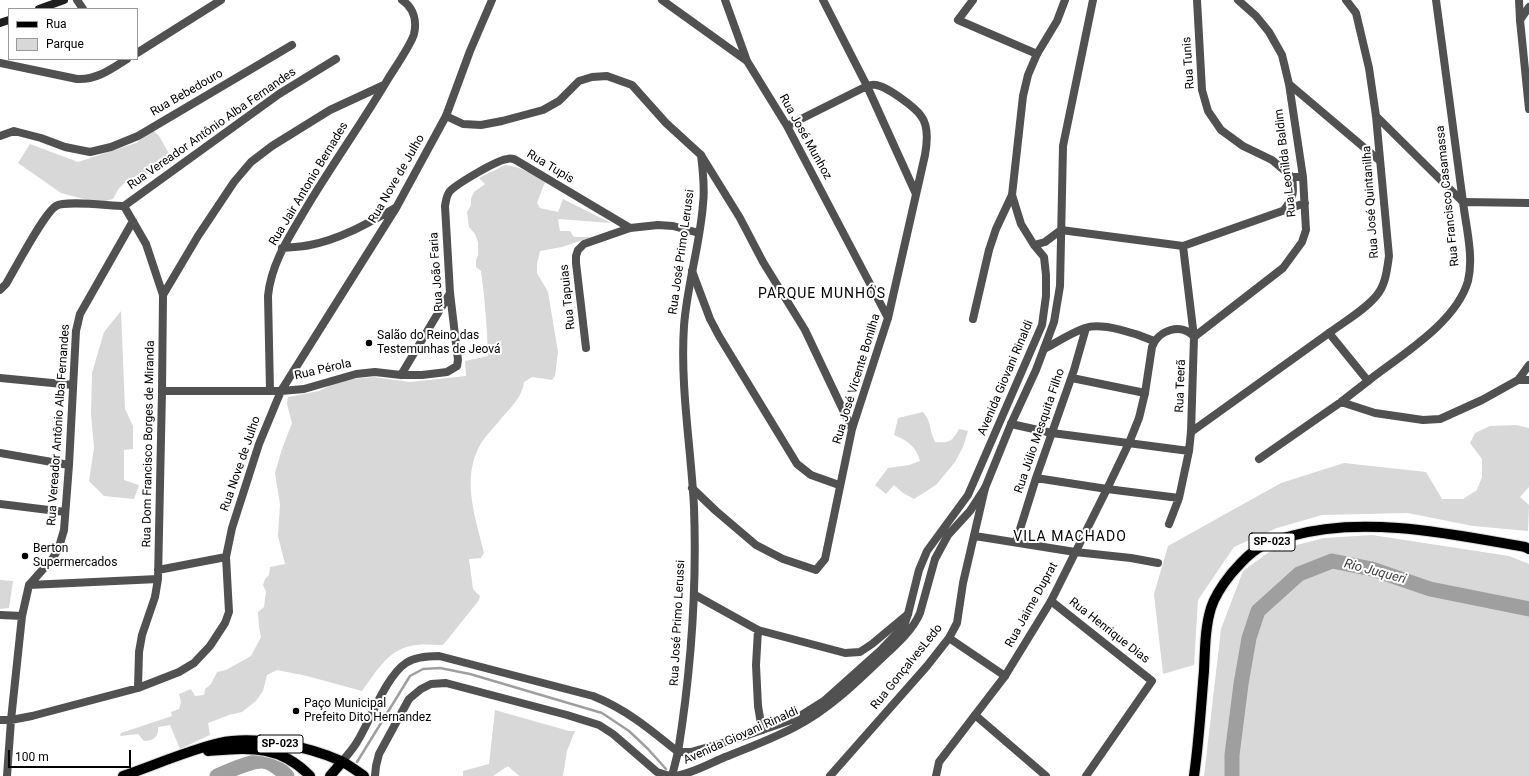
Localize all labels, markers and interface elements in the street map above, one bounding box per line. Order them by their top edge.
legend [8,8,138,60]
text: Rua [46,17,67,31]
street label: Rua Tunis [1180,36,1198,90]
text: Parque [46,37,84,51]
street label: Rua Vereador Antônio Alba Fernandes [125,65,299,193]
street label: Rua Bebedouro [148,66,226,120]
street label: Rua José Munhoz [776,92,834,182]
street label: Rua Leonilda Baldim [1272,108,1300,218]
street label: Rua Jair Antonio Bernades [266,120,352,248]
street label: Rua Francisco Casamassa [1433,125,1463,267]
street label: Rua Nove de Julho [366,132,428,226]
street label: Rua José Quintanilha [1360,145,1382,259]
street label: Rua Tupis [524,147,576,187]
street label: Rua José Primo Lerussi [666,189,698,315]
street label: Rua João Faria [427,232,447,312]
street label: Rua Tapuias [557,264,579,330]
district label: PARQUE MUNHÓS [758,286,886,302]
street label: Rua José Vicente Bonilha [830,312,884,446]
street label: Avenida Giovani Rinaldi [975,318,1037,438]
street label: Rua Vereador Antônio Alba Fernandes [45,324,73,526]
place label: Salão do Reino das Testemunhas de Jeová [377,329,501,357]
marker: Salão do Reino das Testemunhas de Jeová [364,338,374,348]
street label: Rua Dom Francisco Borges de Miranda [140,340,158,548]
street label: Rua Pérola [293,357,353,383]
street label: Rua Teerã [1173,359,1189,413]
street label: Rua Júlio Mesquita Filho [1012,367,1068,495]
street label: Rua Nove de Julho [218,415,264,513]
district label: VILA MACHADO [1013,529,1127,545]
road number: SP-023 [1249,533,1295,551]
place label: Berton Supermercados [33,542,117,570]
marker: Berton Supermercados [20,551,30,561]
water label: Rio Juqueri [1342,556,1408,588]
street label: Rua José Primo Lerussi [668,560,688,686]
street label: Rua Jaime Duprat [1003,560,1061,650]
street label: Rua Henrique Dias [1066,595,1152,667]
street label: Rua GonçalvesLedo [868,621,946,713]
place label: Paço Municipal Prefeito Dito Hernandez [304,697,431,725]
street label: Avenida Giovani Rinaldi [681,704,801,768]
marker: Paço Municipal Prefeito Dito Hernandez [291,706,301,716]
road number: SP-023 [257,735,303,753]
scale bar [10,742,133,768]
text: 100 m [15,750,49,764]

